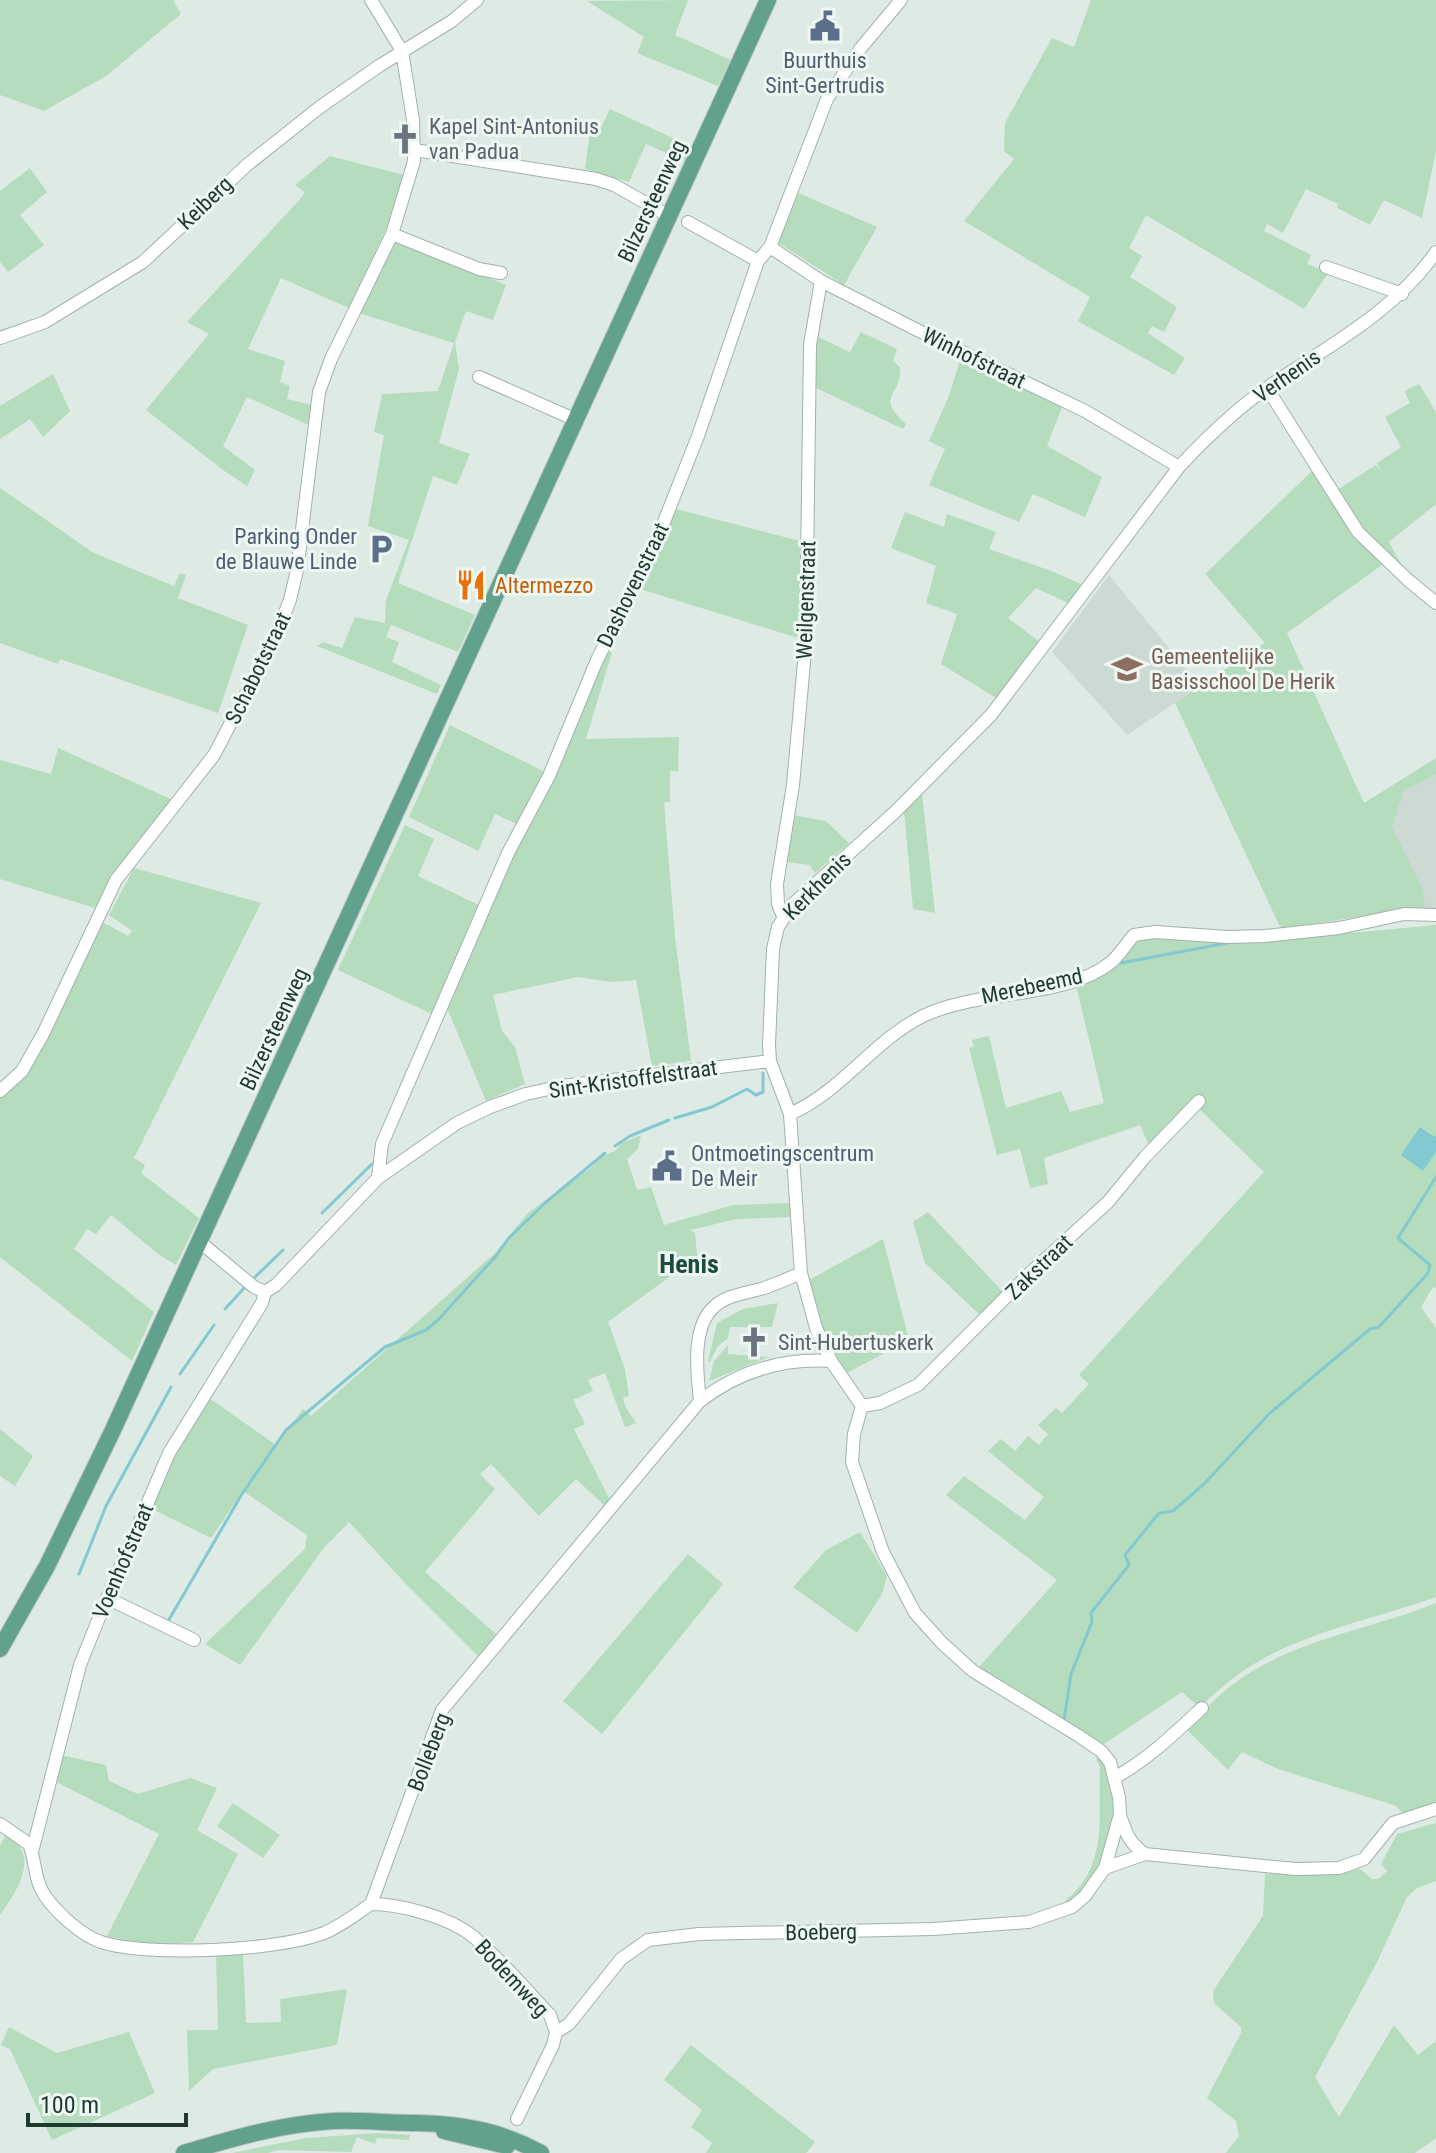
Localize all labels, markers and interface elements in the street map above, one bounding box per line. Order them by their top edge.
public building icon: Buurthuis Sint-Gertrudis [808,9,842,43]
place label: Buurthuis Sint-Gertrudis [765,48,885,98]
place label: Kapel Sint-Antonius van Padua [429,114,599,164]
church icon: Kapel Sint-Antonius van Padua [388,122,422,156]
street label: Bilzersteenweg [613,136,691,266]
street label: Keiberg [173,171,237,235]
street label: Winhofstraat [918,322,1030,394]
street label: Verhenis [1249,344,1325,408]
street label: Dashovenstraat [592,519,674,651]
place label: Parking Onder de Blauwe Linde [215,524,357,574]
parking icon: Parking Onder de Blauwe Linde [364,532,398,566]
street label: Weilgenstraat [791,540,821,660]
restaurant icon: Altermezzo [454,568,488,602]
place label: Altermezzo [495,573,593,598]
street label: Schabotstraat [220,608,296,728]
place label: Gemeentelijke Basisschool De Herik [1151,644,1335,694]
school or university icon: Gemeentelijke Basisschool De Herik [1110,652,1144,686]
street label: Kerkhenis [778,847,856,925]
street label: Merebeemd [979,963,1085,1009]
street label: Bilzersteenweg [235,964,313,1094]
street label: Sint-Kristoffelstraat [547,1055,719,1103]
place label: Ontmoetingscentrum De Meir [691,1141,874,1191]
public building icon: Ontmoetingscentrum De Meir [650,1149,684,1183]
street label: Zakstraat [1001,1229,1077,1305]
district label: Henis [659,1249,719,1279]
church icon: Sint-Hubertuskerk [737,1325,771,1359]
place label: Sint-Hubertuskerk [778,1330,934,1355]
street label: Voenhofstraat [87,1500,159,1622]
street label: Bolleberg [403,1709,455,1795]
street label: Boeberg [785,1919,857,1945]
street label: Bodemweg [470,1934,554,2022]
scale bar [28,2077,186,2127]
text: 100 m [40,2091,99,2119]

